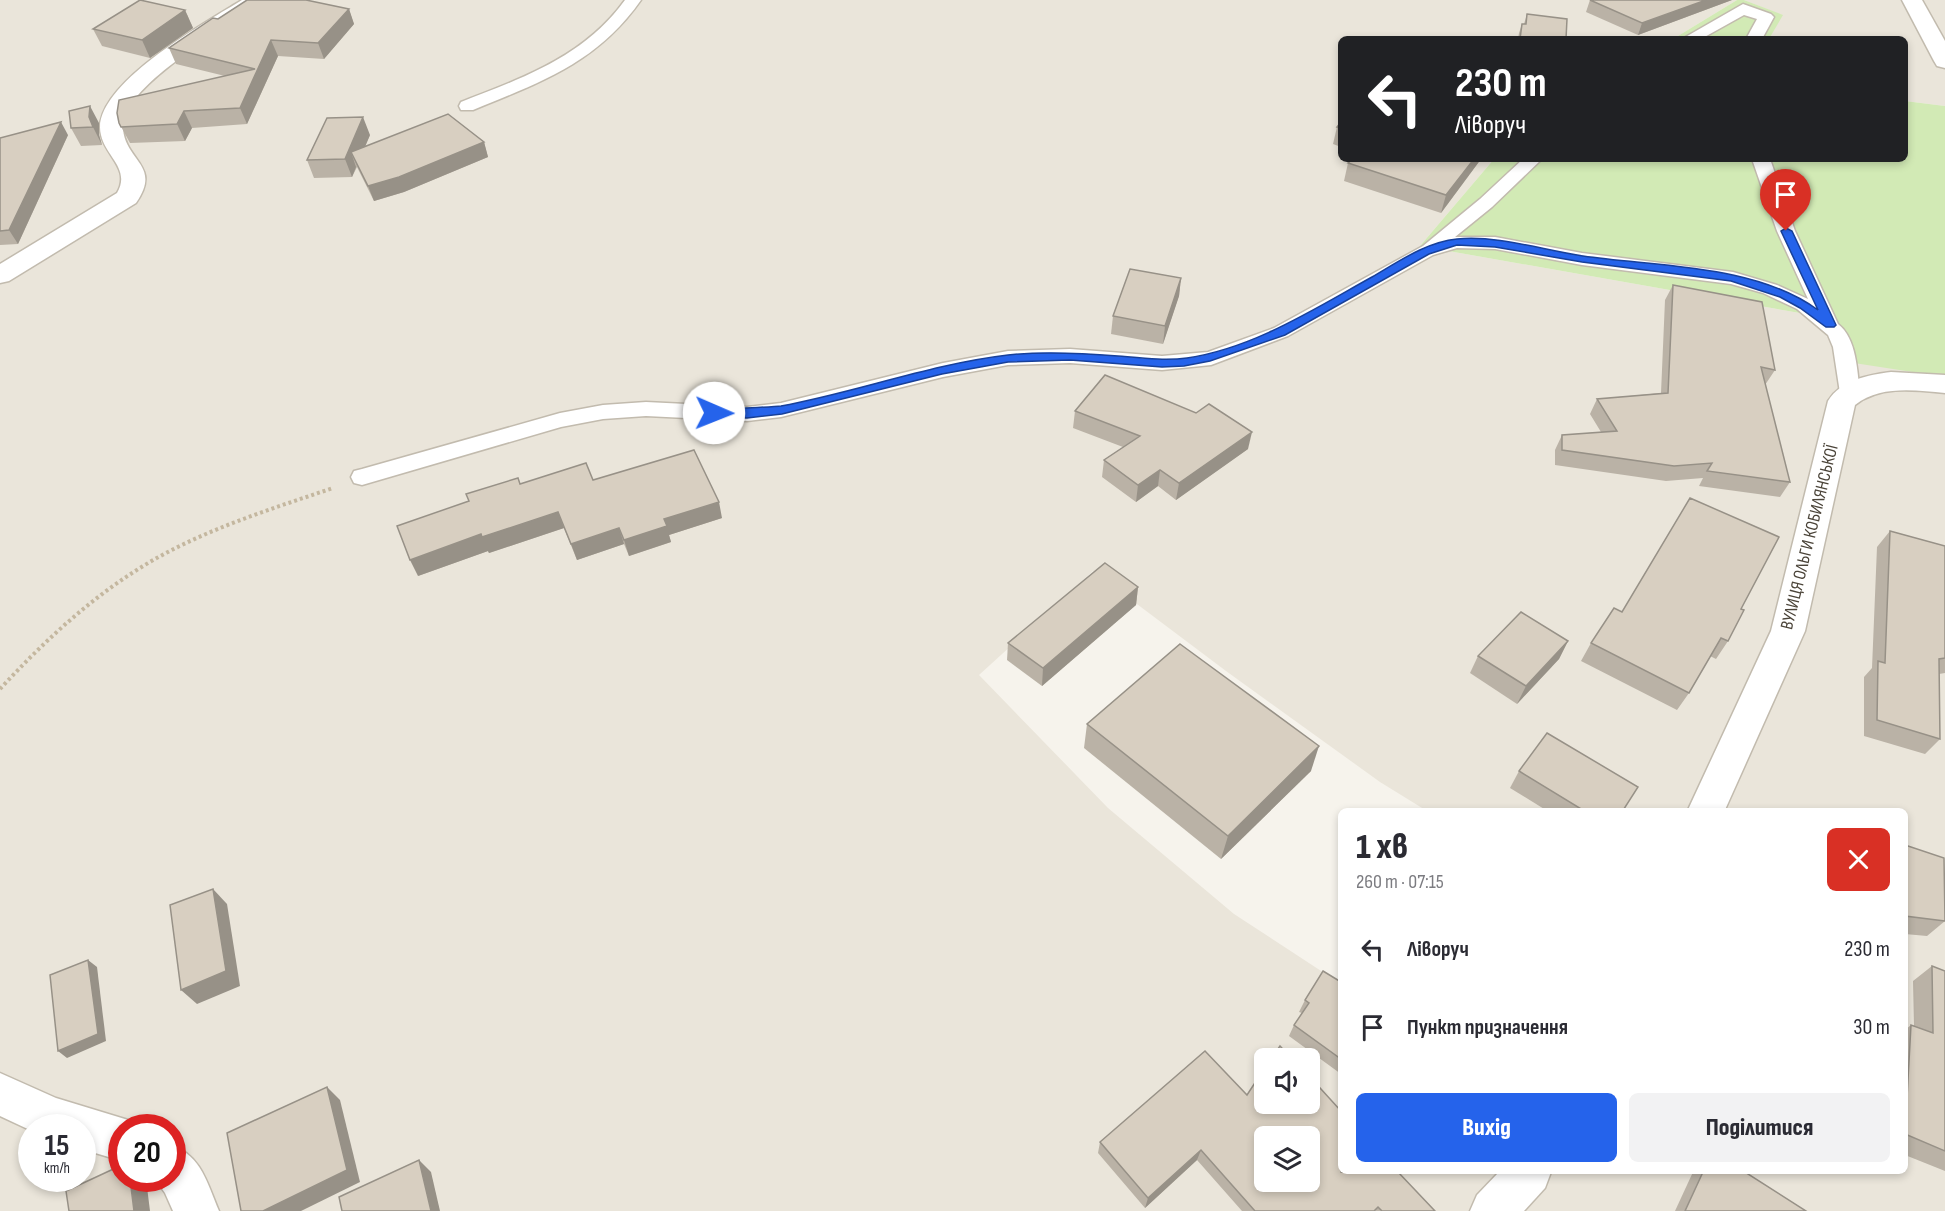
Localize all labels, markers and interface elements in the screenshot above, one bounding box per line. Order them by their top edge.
text: 230 m [1455,58,1547,109]
icon: left [1356,60,1434,138]
text: Ліворуч [1455,109,1526,141]
pin [1760,169,1811,231]
icon: arrive [1769,178,1802,211]
position arrow [682,381,746,445]
street label: ВУЛИЦЯ ОЛЬГИ КОБИЛЯНСЬКОЇ [1776,442,1843,632]
text: 1 хв [1356,826,1408,869]
button: close [1827,828,1890,891]
text: 260 m · 07:15 [1356,870,1444,894]
icon: left [1356,933,1389,966]
text: Ліворуч [1407,936,1469,963]
text: 230 m [1844,936,1890,963]
icon: arrive [1356,1011,1389,1044]
text: Пункт призначення [1407,1014,1568,1041]
text: 30 m [1853,1014,1890,1041]
map controls [1254,1048,1320,1192]
button: sound [1254,1048,1320,1114]
button: Вихід [1356,1093,1617,1162]
button: Поділитися [1629,1093,1890,1162]
speed limit sign: 20 [108,1114,186,1192]
button: layers [1254,1126,1320,1192]
text: 15 [45,1128,70,1164]
text: km/h [44,1159,70,1178]

